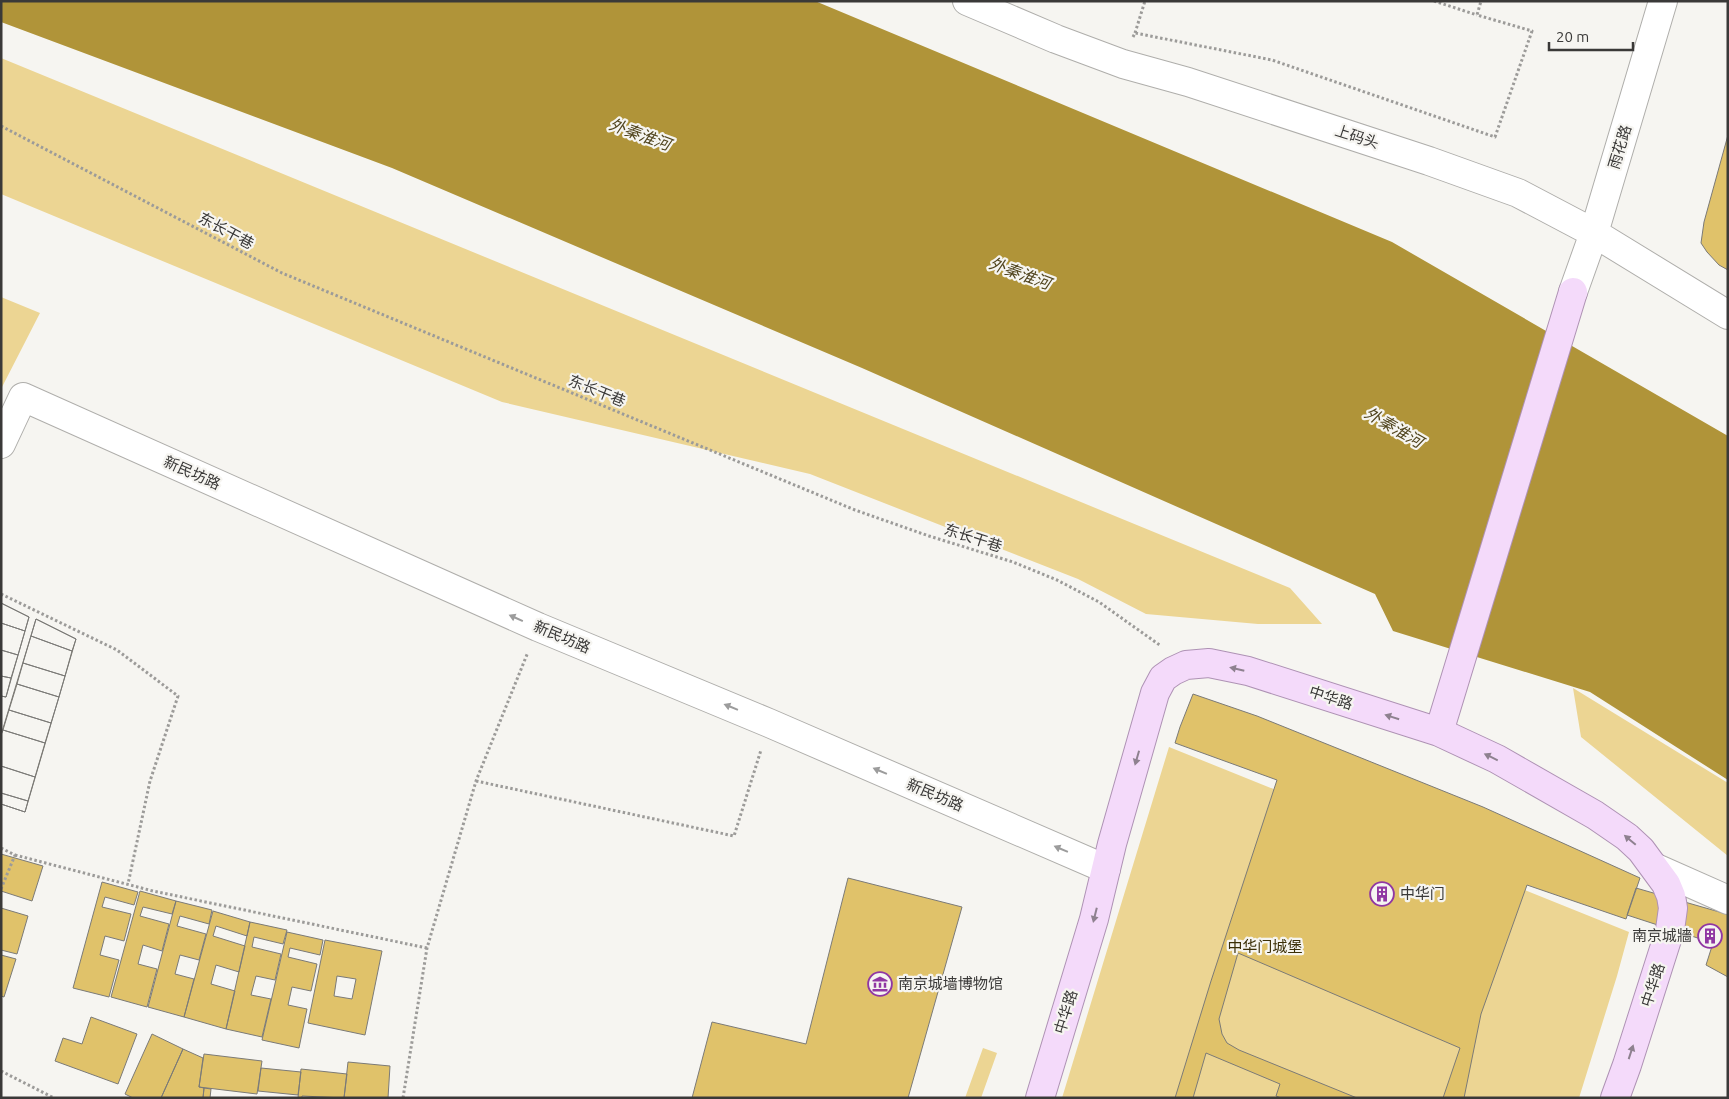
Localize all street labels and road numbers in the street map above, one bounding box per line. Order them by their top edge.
street label: 上码头 [1333,121,1381,152]
street label: 雨花路 [1605,123,1634,171]
street label: 东长干巷 [196,209,257,252]
street label: 东长干巷 [566,371,628,410]
street label: 新民坊路 [161,453,223,493]
street label: 东长干巷 [942,520,1004,555]
street label: 新民坊路 [531,617,593,656]
street label: 中华路 [1307,682,1355,713]
street label: 新民坊路 [904,775,966,814]
street label: 中华路 [1637,961,1668,1009]
street label: 中华路 [1051,988,1080,1036]

